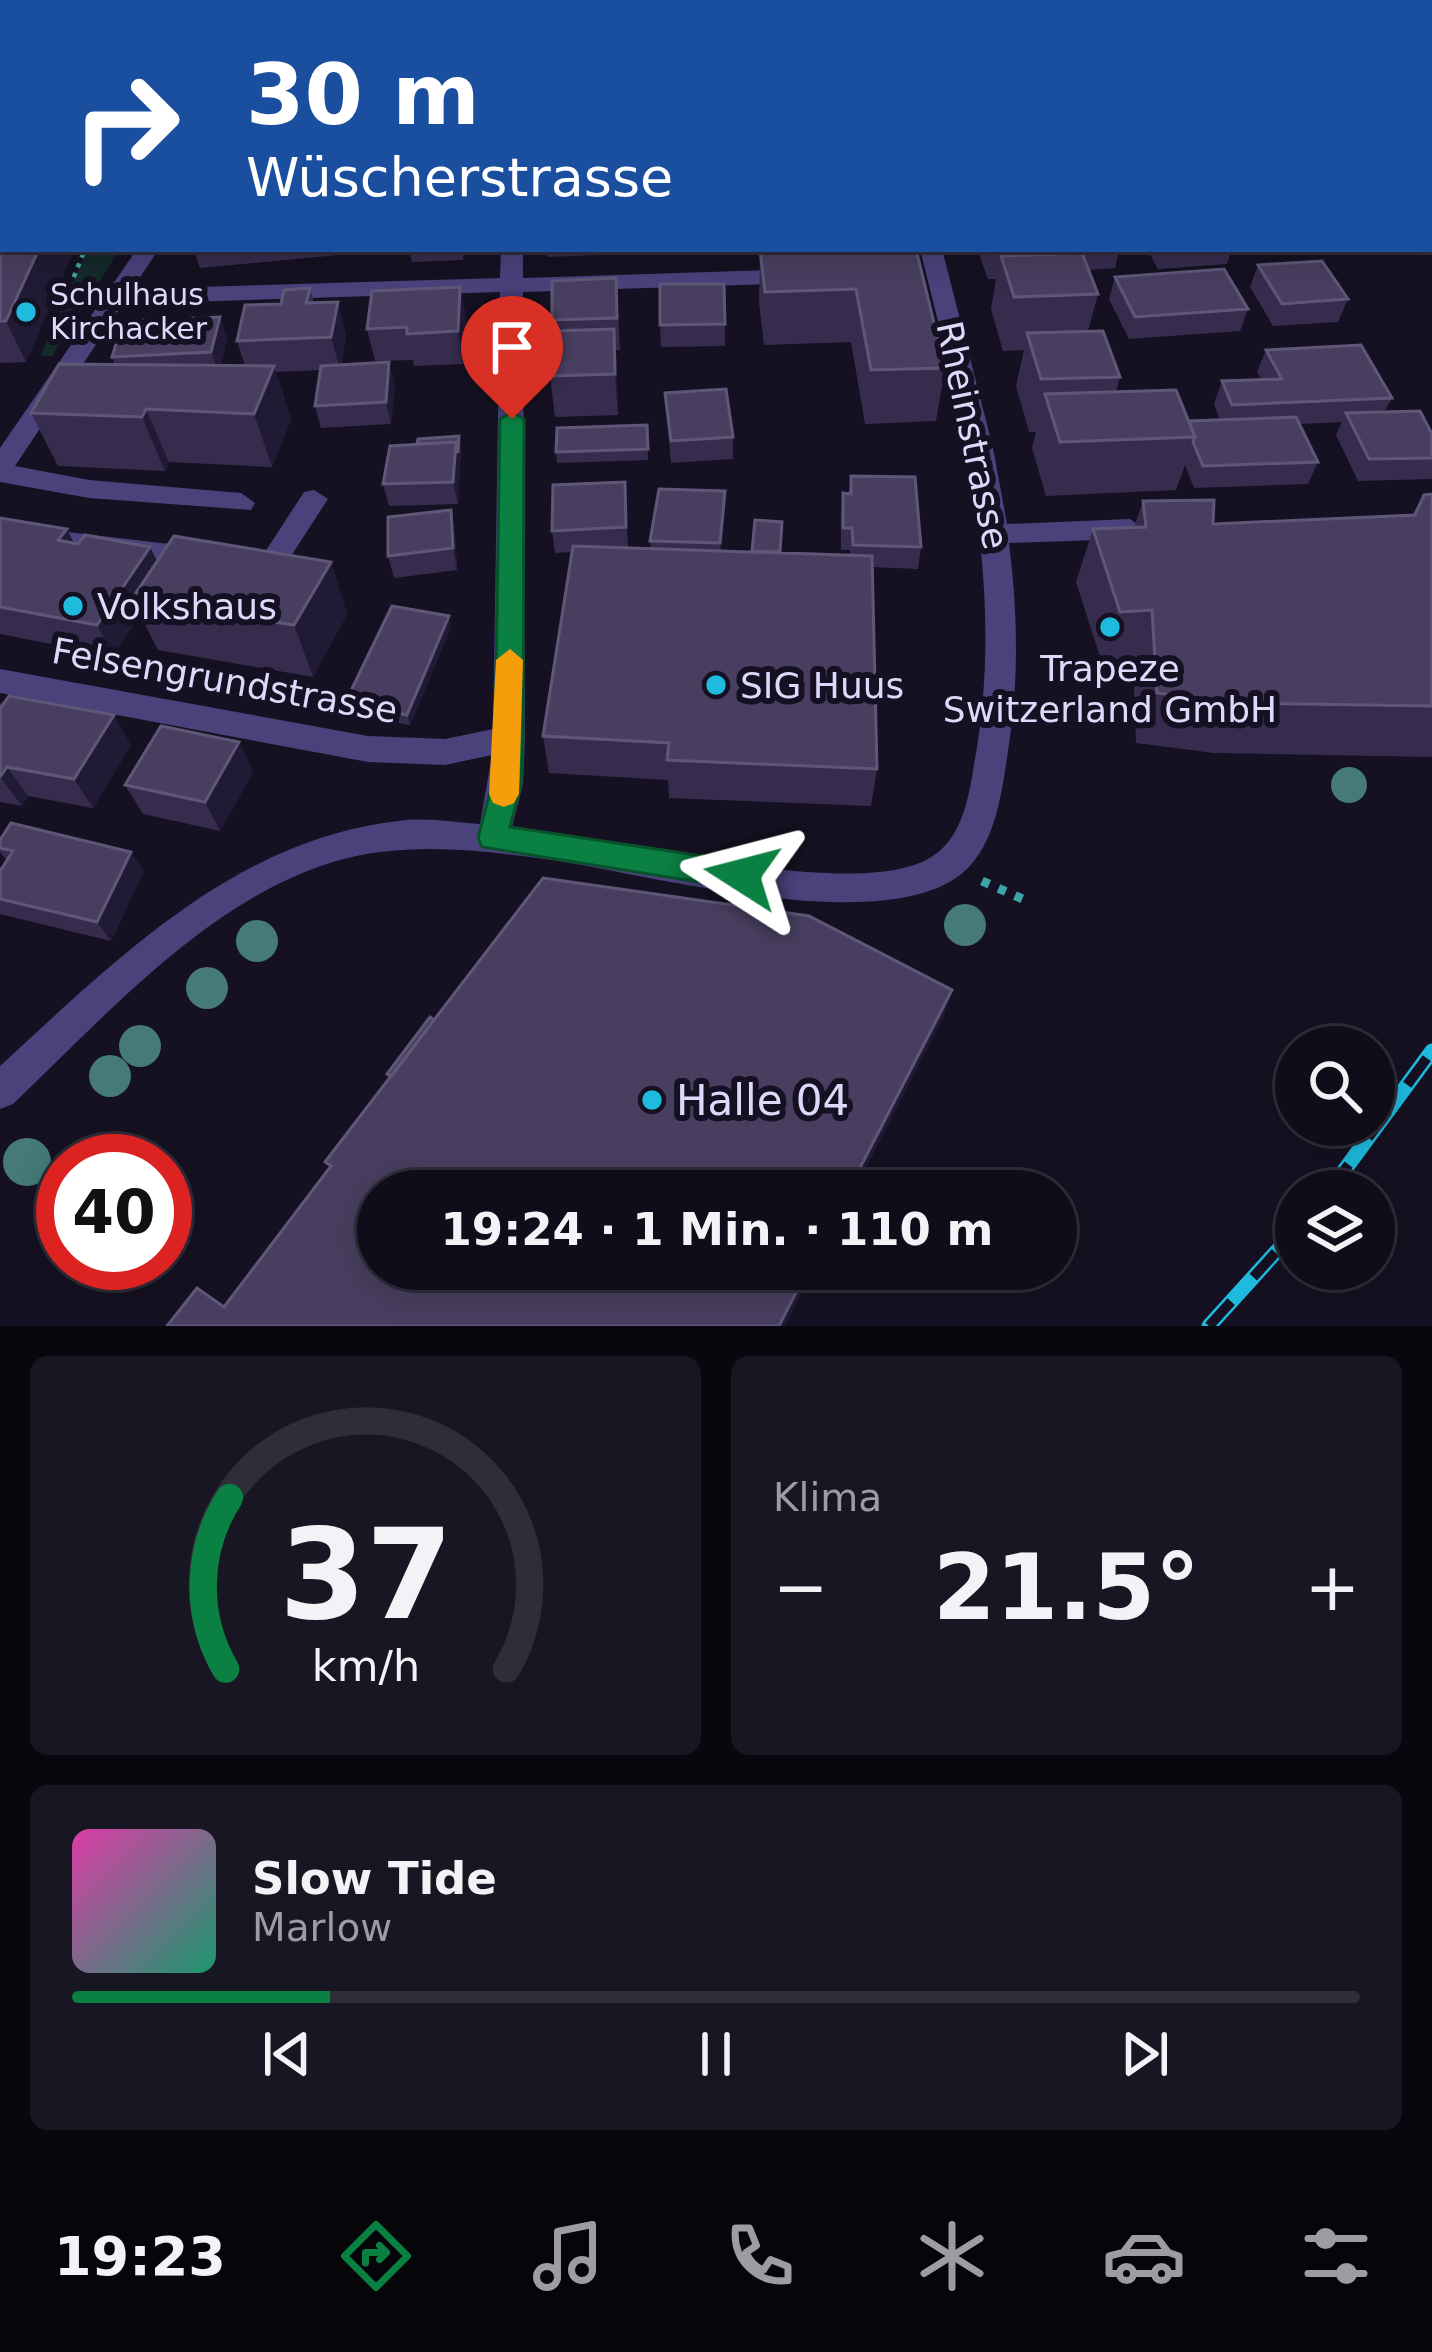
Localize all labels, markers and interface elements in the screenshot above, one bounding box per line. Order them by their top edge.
text: 30 m [246,46,480,144]
icon: right [48,48,204,204]
text: Wüscherstrasse [246,146,673,209]
place label: Schulhaus Kirchacker [50,277,208,346]
pin [461,296,563,419]
marker: Schulhaus Kirchacker [13,299,39,325]
icon: arrive [479,314,545,380]
street label: Rheinstrasse [928,317,1017,553]
place label: Volkshaus [97,586,277,627]
marker: Volkshaus [60,593,86,619]
marker: Trapeze Switzerland GmbH [1097,614,1123,640]
street label: Felsengrundstrasse [49,630,401,731]
place label: Trapeze Switzerland GmbH [943,648,1277,730]
place label: SIG Huus [740,665,904,706]
marker: SIG Huus [703,672,729,698]
position arrow [679,812,805,938]
map controls [1275,1026,1395,1290]
button: search [1275,1026,1395,1146]
place label: Halle 04 [676,1076,849,1125]
marker: Halle 04 [639,1087,665,1113]
speed limit sign: 40 [36,1134,192,1290]
button: layers [1275,1170,1395,1290]
text: 19:24 · 1 Min. · 110 m [441,1203,993,1256]
text: Klima [773,1475,882,1520]
text: 37 [279,1502,452,1647]
text: 21.5° [933,1535,1200,1640]
text: − [773,1549,828,1626]
text: + [1305,1549,1360,1626]
text: km/h [311,1640,420,1690]
text: Slow Tide [252,1852,497,1905]
text: Marlow [252,1905,392,1950]
icon: previous [254,2021,320,2087]
icon: pause [683,2021,749,2087]
icon: next [1112,2021,1178,2087]
icon: directions [334,2214,418,2298]
icon: music [526,2214,610,2298]
icon: phone [718,2214,802,2298]
icon: climate [910,2214,994,2298]
icon: car [1102,2214,1186,2298]
icon: filters [1294,2214,1378,2298]
text: 19:23 [54,2225,226,2288]

